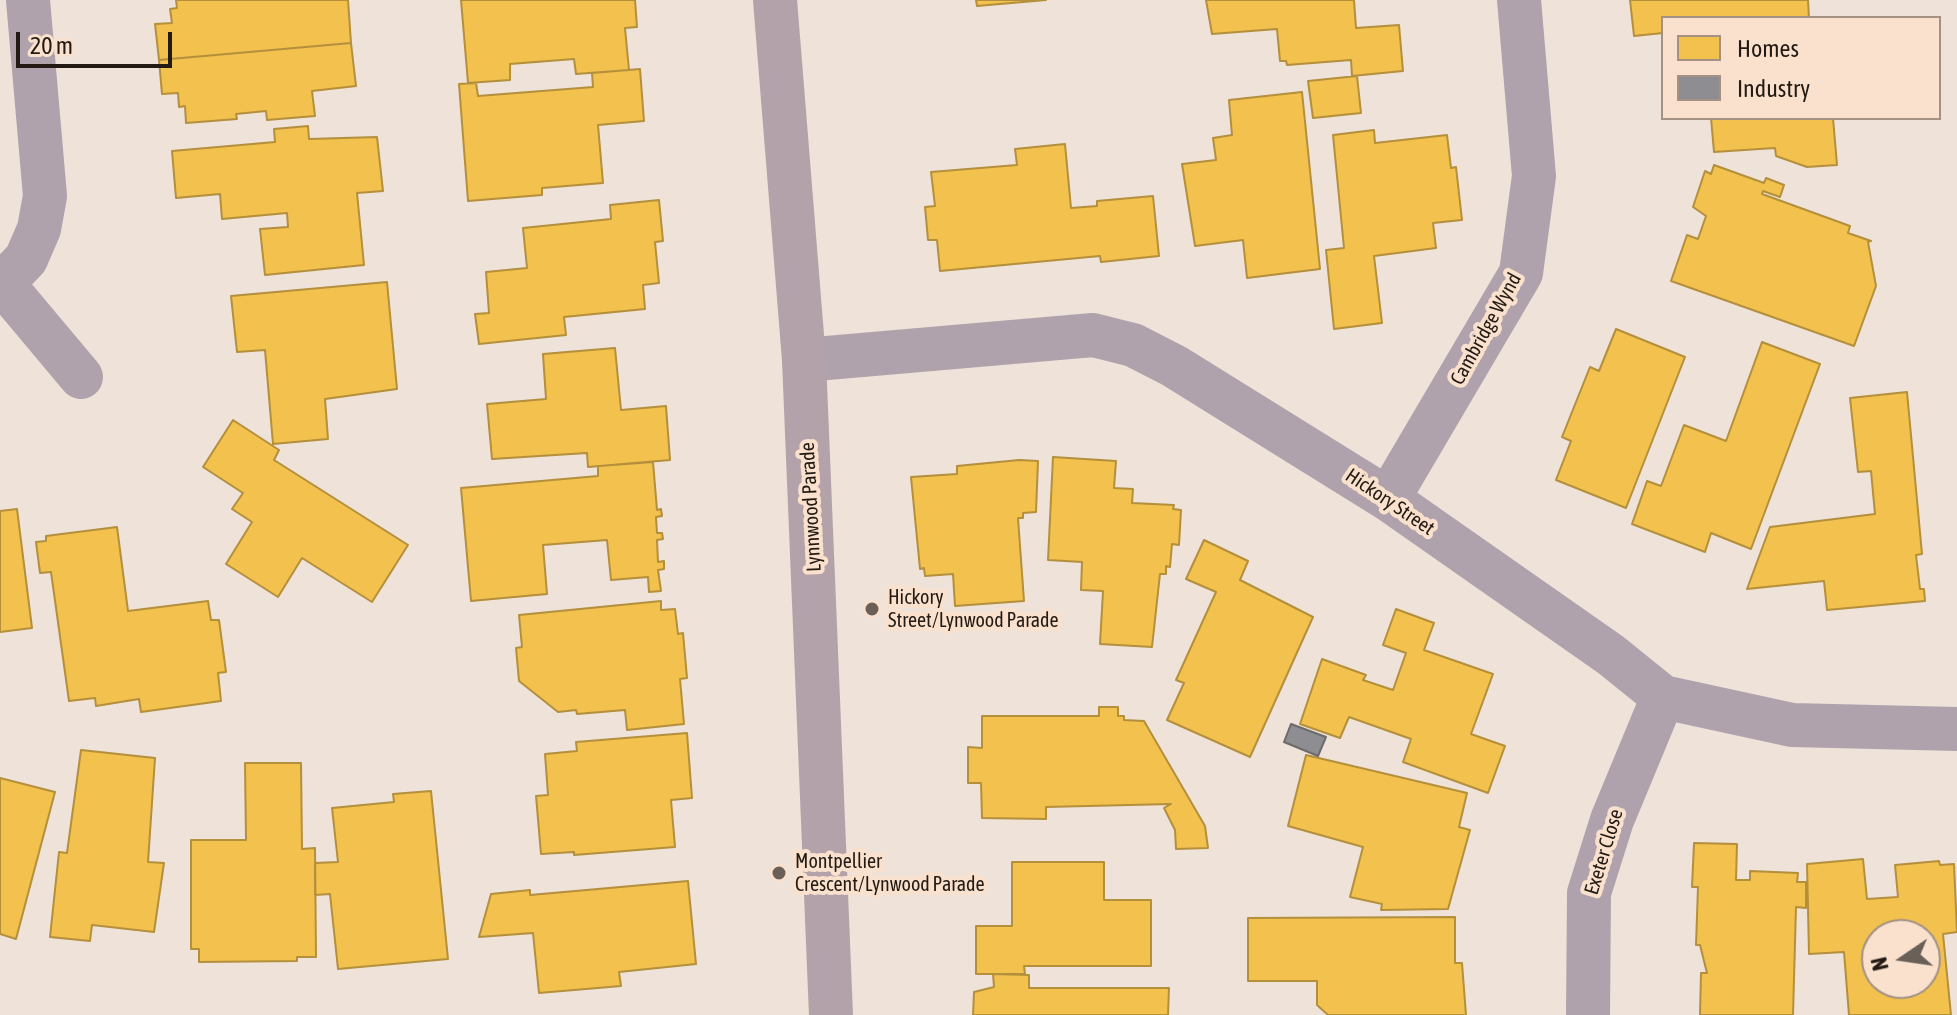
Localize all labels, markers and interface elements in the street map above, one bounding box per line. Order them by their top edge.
scale bar [20,16,176,66]
legend [1661,16,1941,120]
text: 20 m [30,32,73,59]
text: Homes [1737,35,1799,62]
text: Industry [1737,75,1810,102]
street label: Cambridge Wynd [1445,269,1527,389]
street label: Lynnwood Parade [796,442,826,572]
street label: Hickory Street [1341,463,1439,541]
place label: Hickory Street/Lynwood Parade [888,586,1059,633]
marker: Hickory Street/Lynwood Parade [863,600,881,618]
street label: Exeter Close [1580,806,1628,898]
place label: Montpellier Crescent/Lynwood Parade [795,850,985,897]
marker: Montpellier Crescent/Lynwood Parade [770,864,788,882]
north arrow [1861,919,1941,999]
text: N [1865,955,1894,973]

